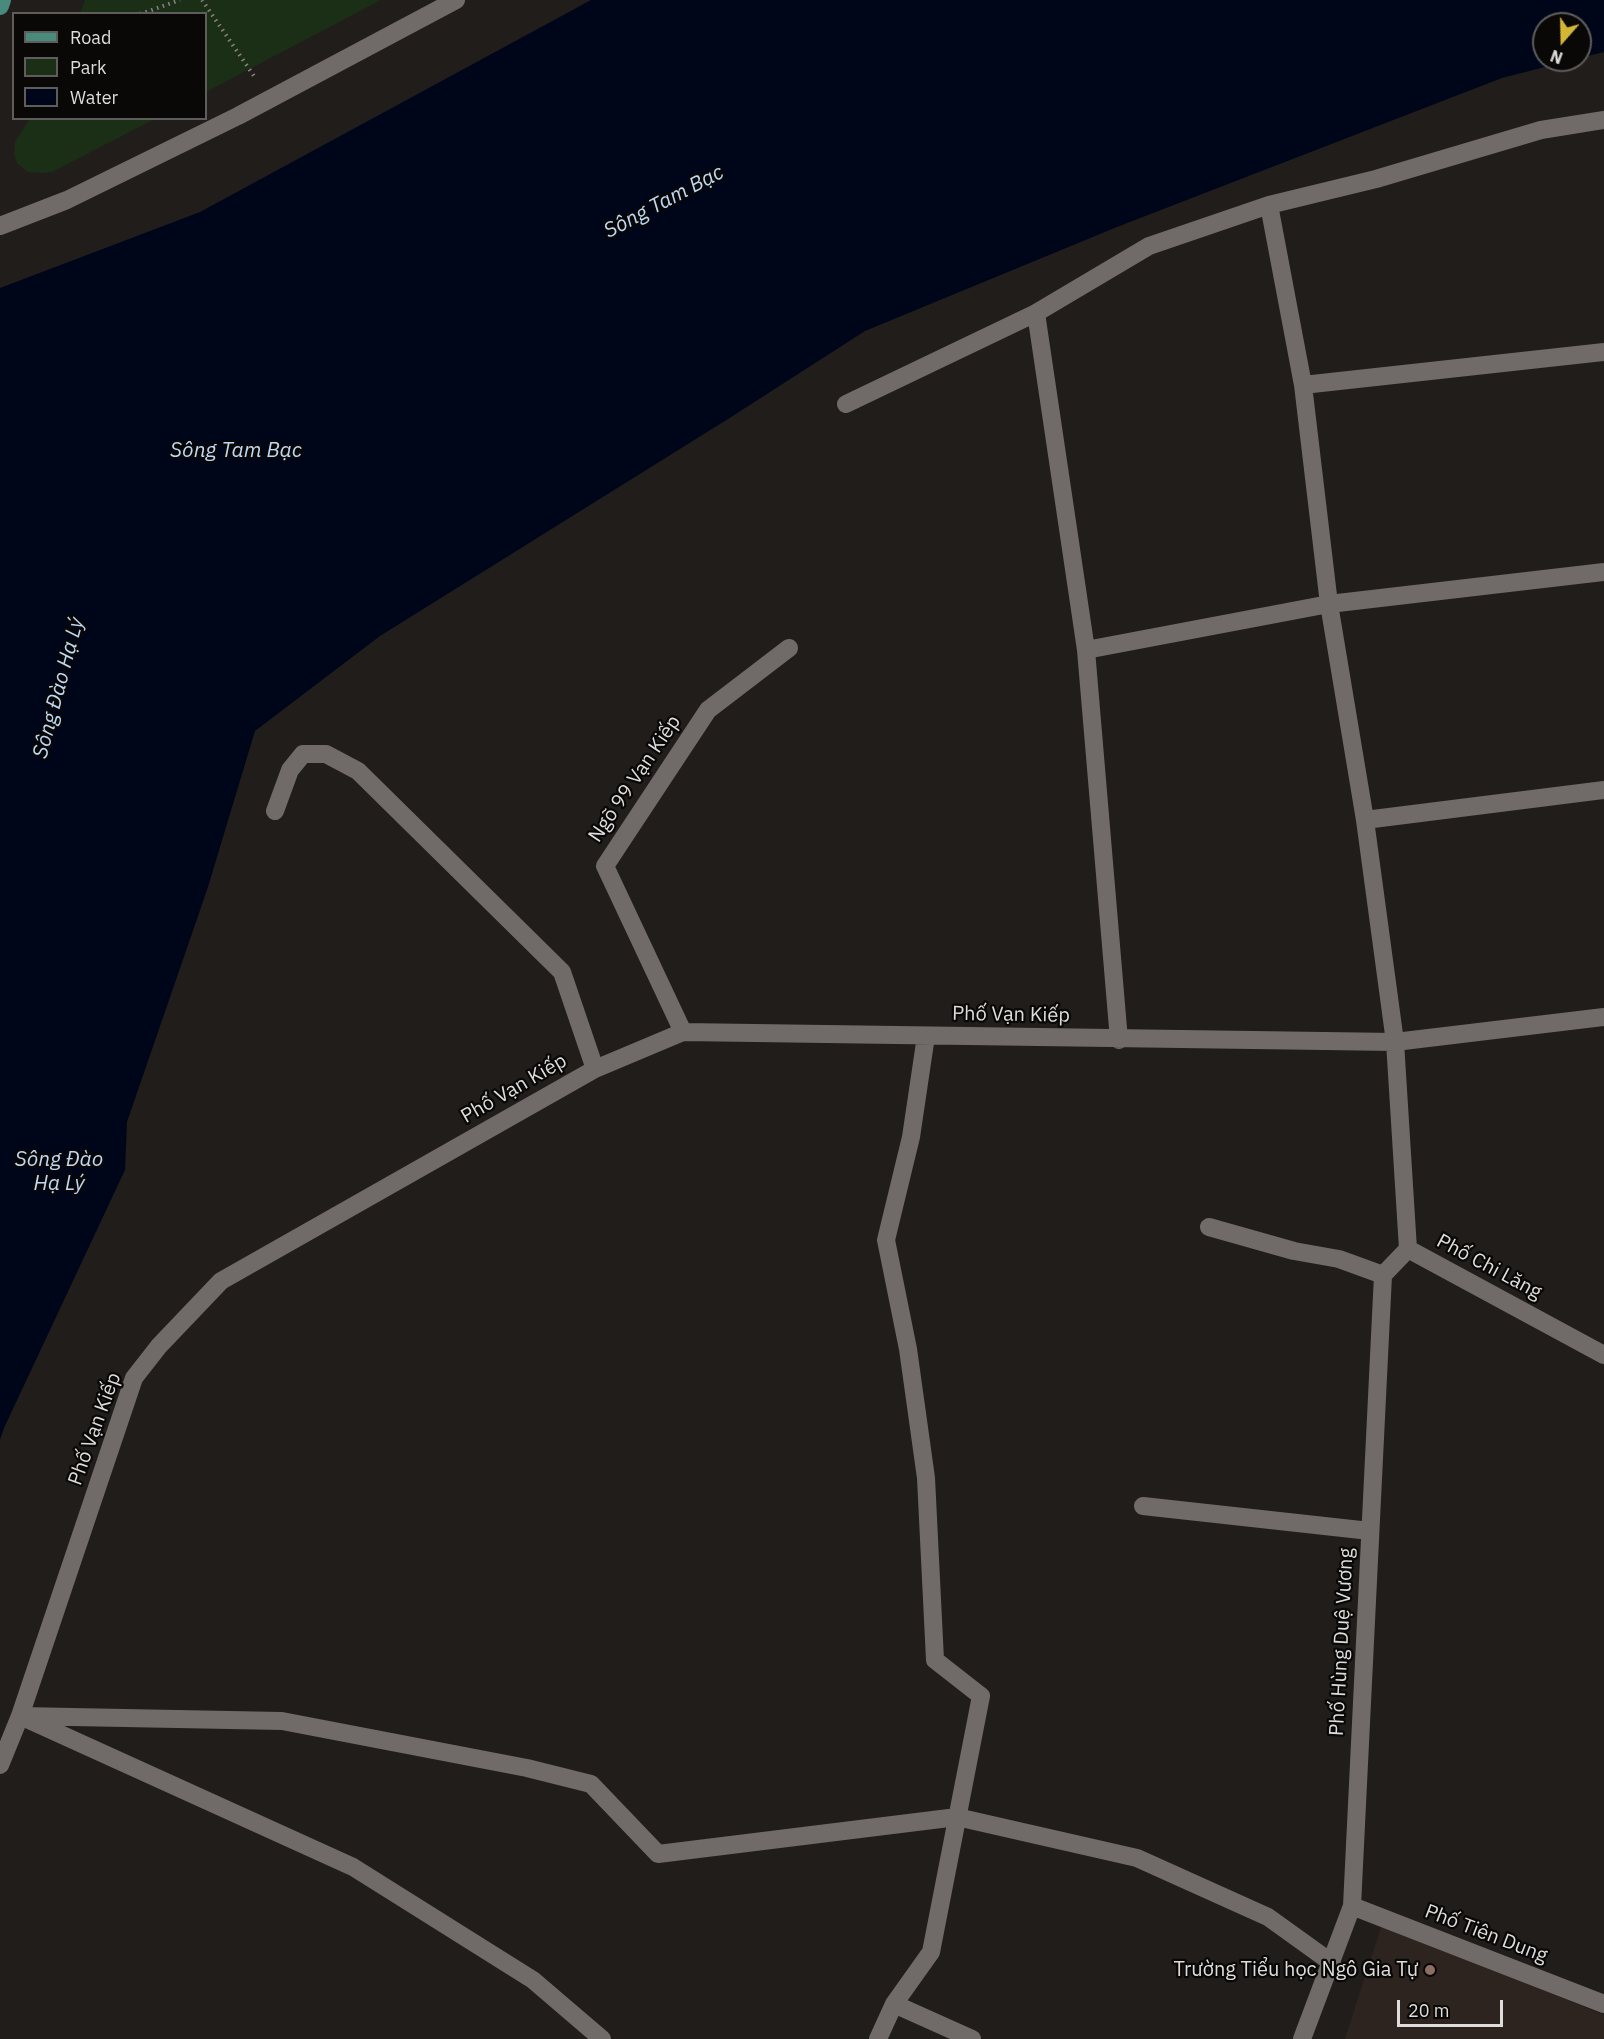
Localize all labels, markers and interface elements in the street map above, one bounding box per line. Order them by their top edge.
legend [12,12,207,120]
north arrow [1532,12,1592,72]
text: Road [70,26,111,49]
text: N [1548,46,1565,68]
text: Park [70,56,106,79]
text: Water [70,86,118,109]
water label: Sông Tam Bạc [600,160,728,244]
water label: Sông Tam Bạc [170,438,302,464]
water label: Sông Đào Hạ Lý [28,615,90,761]
street label: Ngõ 99 Vạn Kiếp [584,711,686,847]
street label: Phố Vạn Kiếp [952,1002,1070,1028]
street label: Phố Vạn Kiếp [457,1049,571,1129]
water label: Sông Đào Hạ Lý [15,1147,103,1197]
street label: Phố Chi Lăng [1432,1229,1546,1305]
street label: Phố Vạn Kiếp [64,1369,126,1489]
street label: Phố Hùng Duệ Vương [1325,1547,1359,1737]
street label: Phố Tiên Dung [1421,1900,1551,1968]
place label: Trường Tiểu học Ngô Gia Tự [1173,1958,1418,1982]
marker: Trường Tiểu học Ngô Gia Tự [1423,1963,1437,1977]
scale bar [1400,1988,1506,2026]
text: 20 m [1408,1999,1450,2022]

